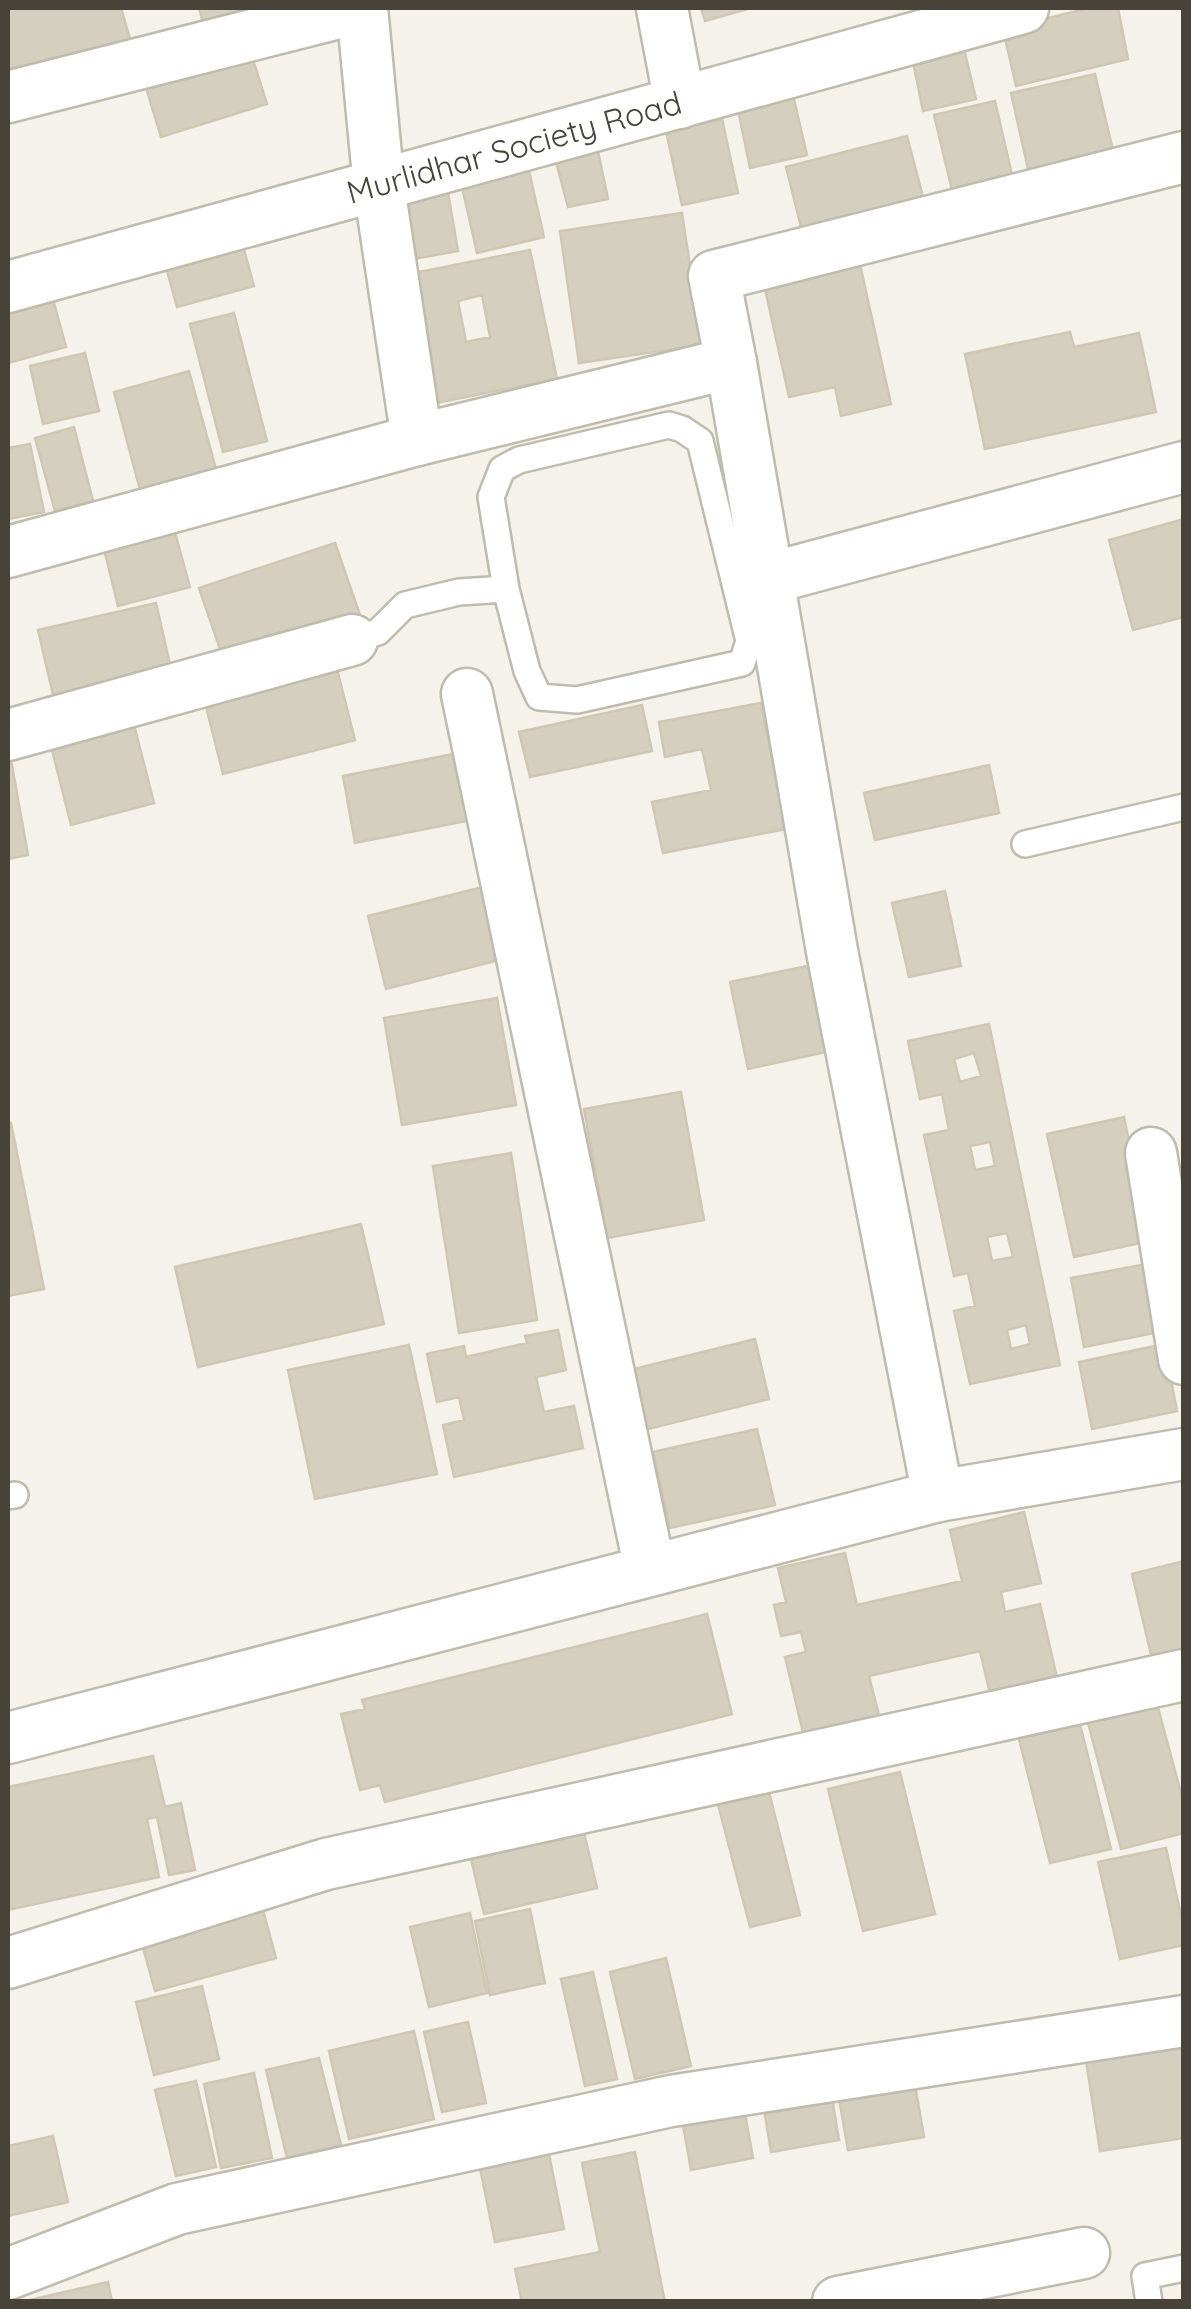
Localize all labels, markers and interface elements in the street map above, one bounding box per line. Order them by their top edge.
street label: Murlidhar Society Road [342,82,686,212]

